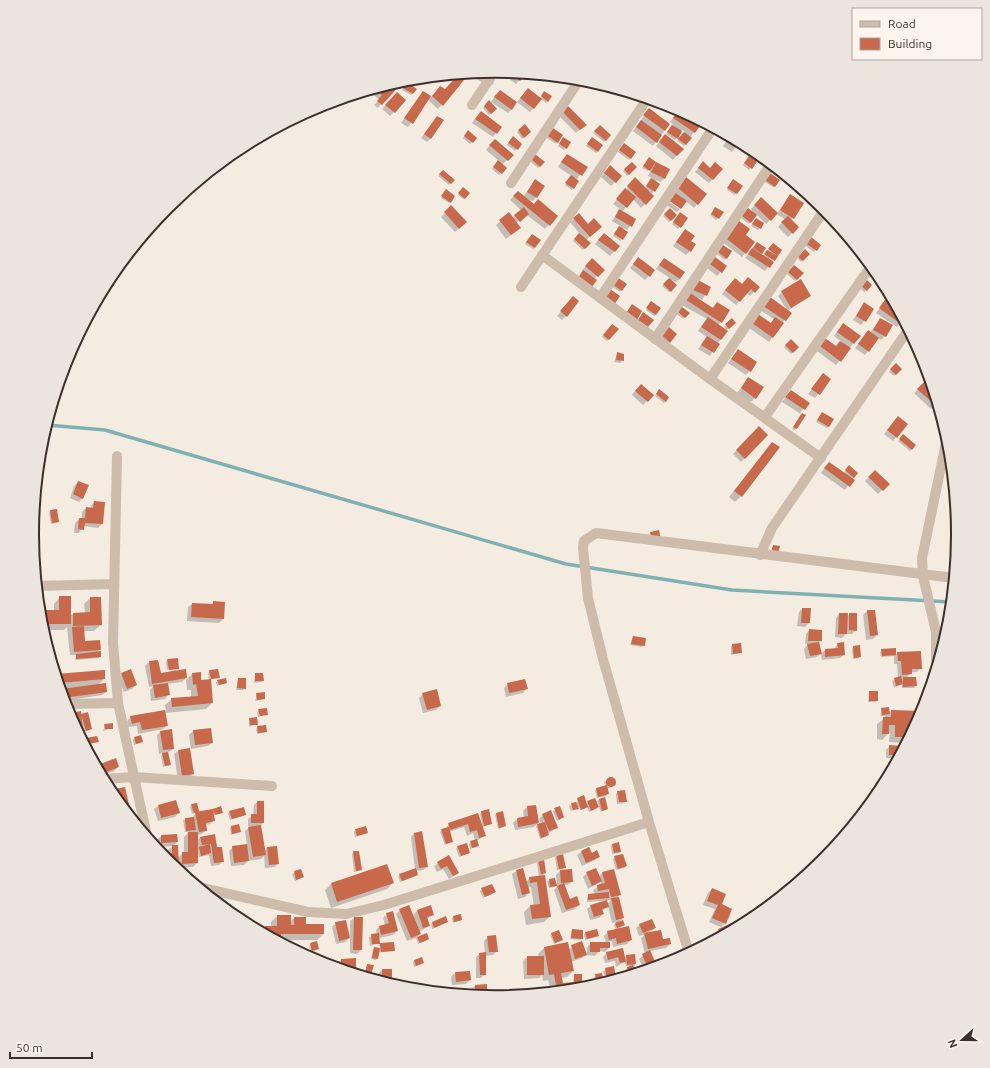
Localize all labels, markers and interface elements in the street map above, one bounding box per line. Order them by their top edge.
legend [852,8,982,60]
text: Road [888,17,916,30]
text: Building [888,37,932,50]
north arrow [942,1020,982,1060]
scale bar [10,1034,92,1060]
text: N [946,1038,960,1050]
text: 50 m [16,1041,43,1054]

